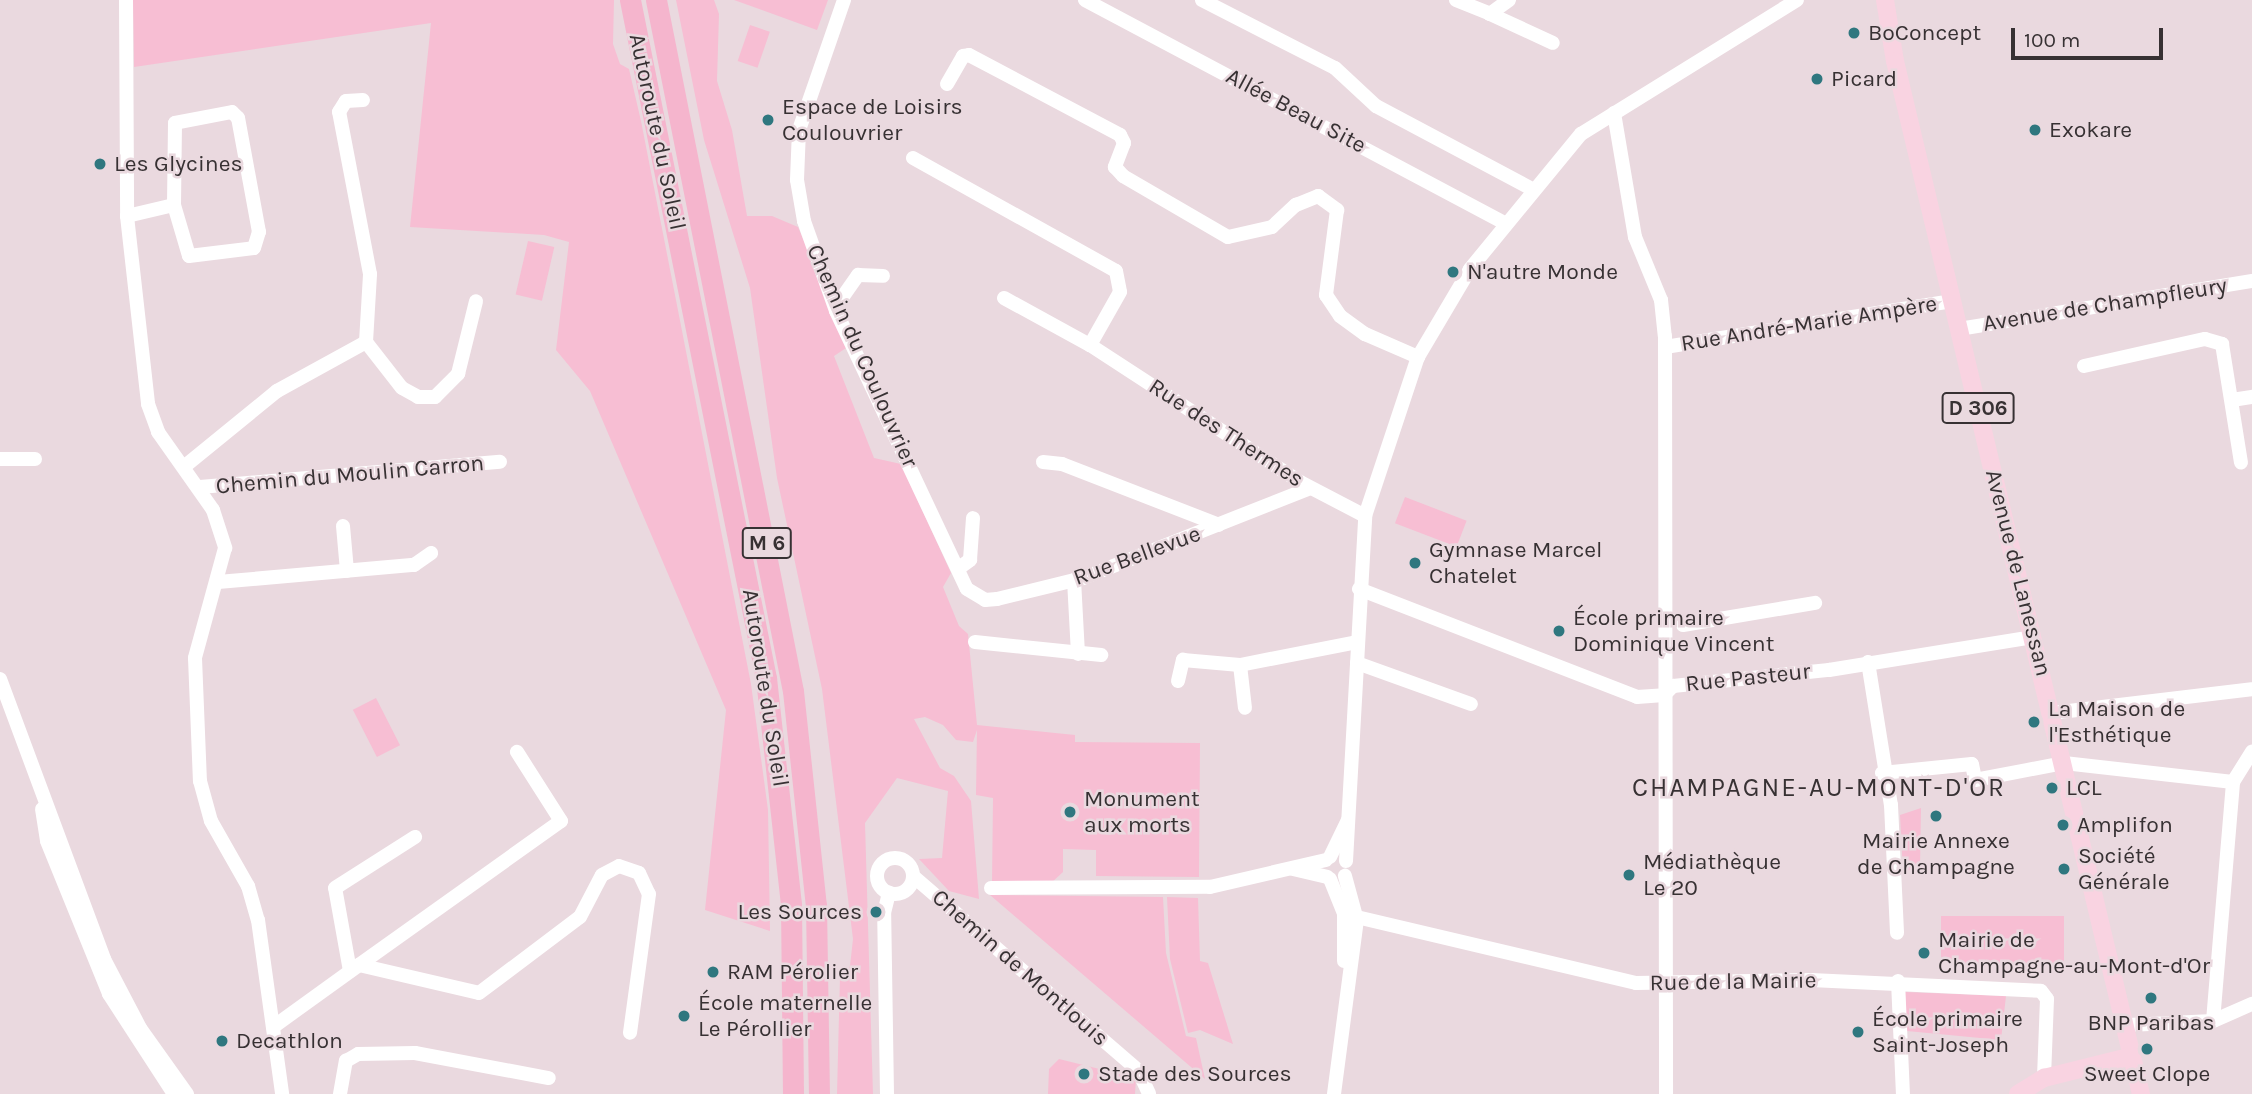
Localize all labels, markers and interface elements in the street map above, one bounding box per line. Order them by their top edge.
scale bar [2014,14,2166,58]
place label: BoConcept [1868,19,1981,47]
marker: BoConcept [1846,25,1862,41]
text: 100 m [2024,28,2081,52]
street label: Autoroute du Soleil [623,31,691,233]
street label: Allée Beau Site [1221,63,1371,159]
place label: Picard [1831,65,1897,93]
marker: Picard [1809,71,1825,87]
place label: Espace de Loisirs Coulouvrier [782,93,963,147]
marker: Espace de Loisirs Coulouvrier [760,112,776,128]
place label: Exokare [2049,116,2132,144]
marker: Exokare [2027,122,2043,138]
place label: Les Glycines [114,150,243,178]
marker: Les Glycines [92,156,108,172]
street label: Chemin du Coulouvrier [800,240,924,472]
place label: N'autre Monde [1467,258,1618,286]
marker: N'autre Monde [1445,264,1461,280]
street label: Avenue de Champfleury [1981,272,2229,338]
street label: Rue André-Marie Ampère [1679,290,1939,358]
street label: Rue des Thermes [1143,373,1309,493]
road number: D 306 [1941,390,2015,426]
street label: Chemin du Moulin Carron [215,450,485,500]
street label: Avenue de Lanessan [1979,467,2057,679]
street label: Rue Bellevue [1070,520,1204,592]
road number: M 6 [741,526,793,560]
place label: Gymnase Marcel Chatelet [1429,536,1603,590]
marker: Gymnase Marcel Chatelet [1407,555,1423,571]
street label: Autoroute du Soleil [736,587,794,789]
place label: École primaire Dominique Vincent [1573,604,1774,658]
marker: École primaire Dominique Vincent [1551,623,1567,639]
street label: Rue Pasteur [1684,658,1812,698]
place label: La Maison de l'Esthétique [2048,695,2185,749]
marker: La Maison de l'Esthétique [2026,714,2042,730]
district label: CHAMPAGNE-AU-MONT-D'OR [1635,772,2003,804]
place label: LCL [2066,774,2102,802]
marker: LCL [2044,780,2060,796]
place label: Monument aux morts [1084,785,1200,839]
marker: Monument aux morts [1062,804,1078,820]
marker: Mairie Annexe de Champagne [1928,808,1944,824]
place label: Amplifon [2077,811,2173,839]
marker: Amplifon [2055,817,2071,833]
place label: Mairie Annexe de Champagne [1857,827,2015,881]
place label: Société Générale [2078,842,2170,896]
place label: Médiathèque Le 20 [1643,848,1781,902]
marker: Société Générale [2056,861,2072,877]
marker: Médiathèque Le 20 [1621,867,1637,883]
street label: Chemin de Montlouis [926,884,1114,1052]
place label: Les Sources [737,898,862,926]
marker: Les Sources [868,904,884,920]
place label: Mairie de Champagne-au-Mont-d'Or [1938,926,2210,980]
marker: Mairie de Champagne-au-Mont-d'Or [1916,945,1932,961]
place label: RAM Pérolier [727,958,858,986]
marker: RAM Pérolier [705,964,721,980]
street label: Rue de la Mairie [1649,967,1817,997]
place label: École maternelle Le Pérollier [698,989,872,1043]
marker: BNP Paribas [2143,990,2159,1006]
place label: École primaire Saint-Joseph [1872,1005,2023,1059]
marker: École maternelle Le Pérollier [676,1008,692,1024]
place label: BNP Paribas [2087,1009,2215,1037]
marker: École primaire Saint-Joseph [1850,1024,1866,1040]
place label: Decathlon [236,1027,343,1055]
marker: Decathlon [214,1033,230,1049]
marker: Sweet Clope [2139,1041,2155,1057]
place label: Stade des Sources [1098,1060,1292,1088]
place label: Sweet Clope [2084,1060,2210,1088]
marker: Stade des Sources [1076,1066,1092,1082]

